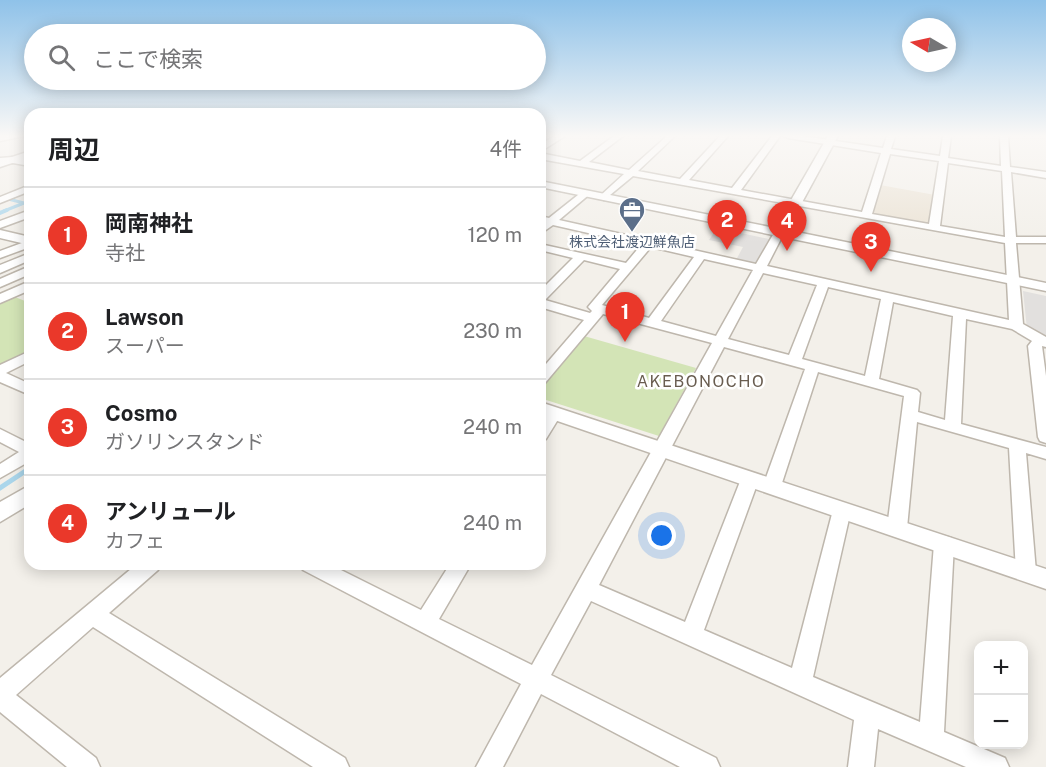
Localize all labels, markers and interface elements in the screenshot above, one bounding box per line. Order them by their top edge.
north arrow [902,18,956,72]
search box [24,24,546,90]
icon: search [45,41,78,74]
text: ここで検索 [93,46,203,72]
text: 周辺 [48,134,100,165]
text: 4件 [489,137,522,161]
office icon: 株式会社渡辺鮮魚店 [617,195,647,233]
pin: 2 [708,200,746,250]
pin: 4 [768,202,806,251]
text: 岡南神社 [105,210,193,236]
pin: 3 [852,222,890,272]
text: 1 [63,223,72,247]
text: 120 m [468,223,522,247]
place label: 株式会社渡辺鮮魚店 [569,234,695,250]
text: 寺社 [105,241,145,265]
pin: 1 [606,292,644,342]
text: Lawson [105,304,184,330]
text: 2 [61,319,74,343]
text: 230 m [463,319,522,343]
text: スーパー [105,334,185,358]
district label: AKEBONOCHO [637,372,765,391]
text: Cosmo [105,400,177,426]
text: 3 [61,415,74,439]
text: 240 m [463,415,522,439]
text: ガソリンスタンド [105,430,265,454]
text: アンリュール [105,498,236,524]
text: 4 [61,511,74,535]
text: 240 m [463,511,522,535]
your location [647,521,676,550]
text: カフェ [105,529,165,553]
map controls [974,641,1028,749]
button: + [974,641,1028,695]
button: − [974,695,1028,749]

